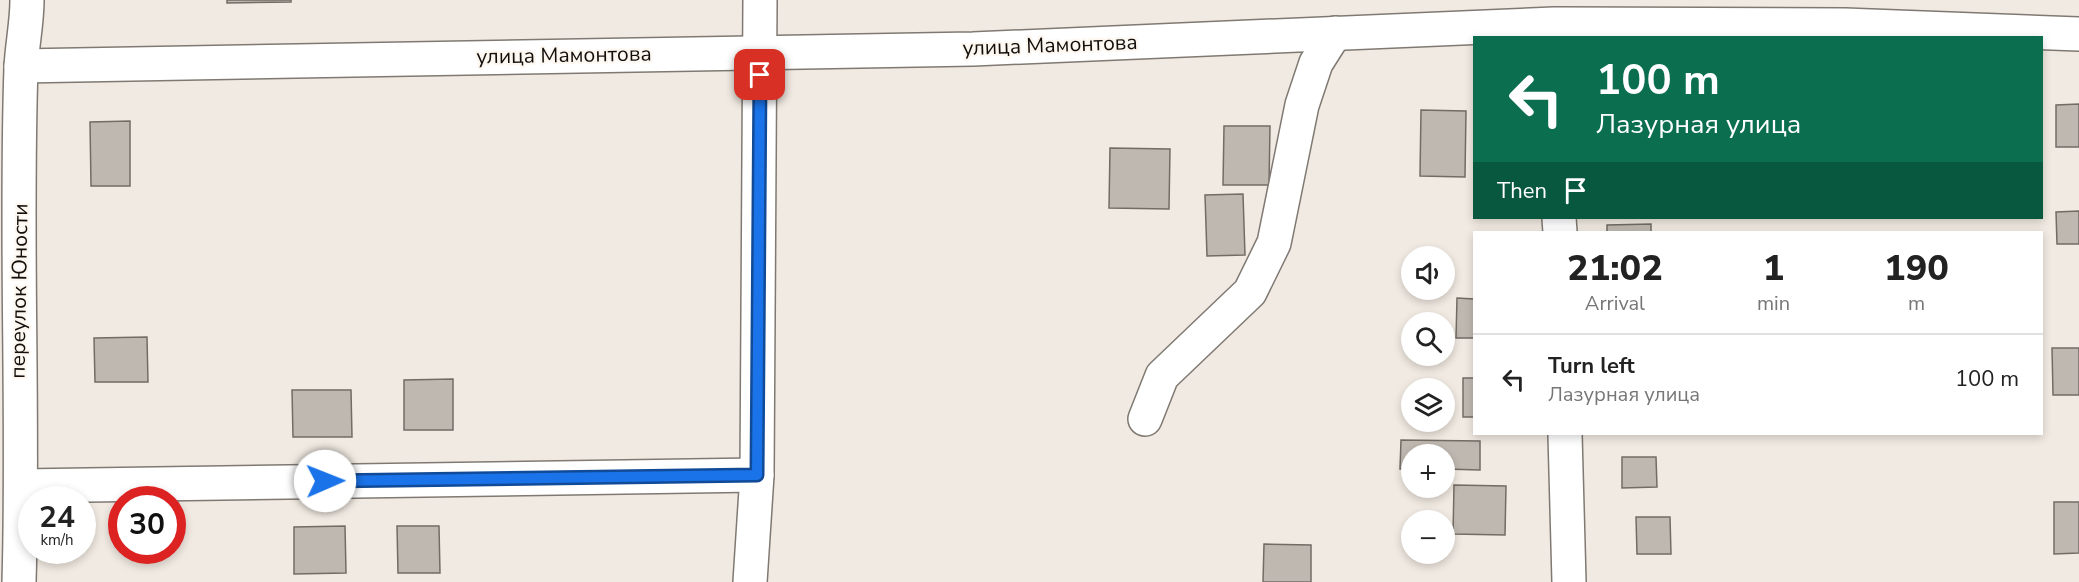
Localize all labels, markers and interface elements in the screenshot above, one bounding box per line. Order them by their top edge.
street label: улица Мамонтова [962,28,1138,62]
street label: улица Мамонтова [476,39,652,71]
pin [734,49,785,100]
text: 100 m [1596,52,1720,109]
icon: arrive [743,58,776,91]
icon: left [1497,60,1575,138]
text: Лазурная улица [1596,106,1801,143]
icon: arrive [1559,174,1592,207]
text: Then [1497,176,1547,206]
street label: переулок Юности [3,203,35,379]
text: 21:02 [1567,244,1663,293]
text: 1 [1763,244,1784,293]
text: 190 [1884,244,1949,293]
map controls [1401,246,1455,564]
button: sound [1401,246,1455,300]
text: Arrival [1585,290,1645,317]
text: min [1757,290,1790,317]
text: m [1908,290,1925,317]
button: search [1401,312,1455,366]
text: Turn left [1548,351,1635,381]
icon: left [1497,363,1530,396]
text: 100 m [1955,364,2019,394]
button: layers [1401,378,1455,432]
text: Лазурная улица [1548,381,1700,408]
button: + [1401,444,1455,498]
position arrow [293,449,357,513]
speed limit sign: 30 [108,486,186,564]
text: 24 [39,497,75,538]
button: − [1401,510,1455,564]
text: km/h [40,530,74,550]

